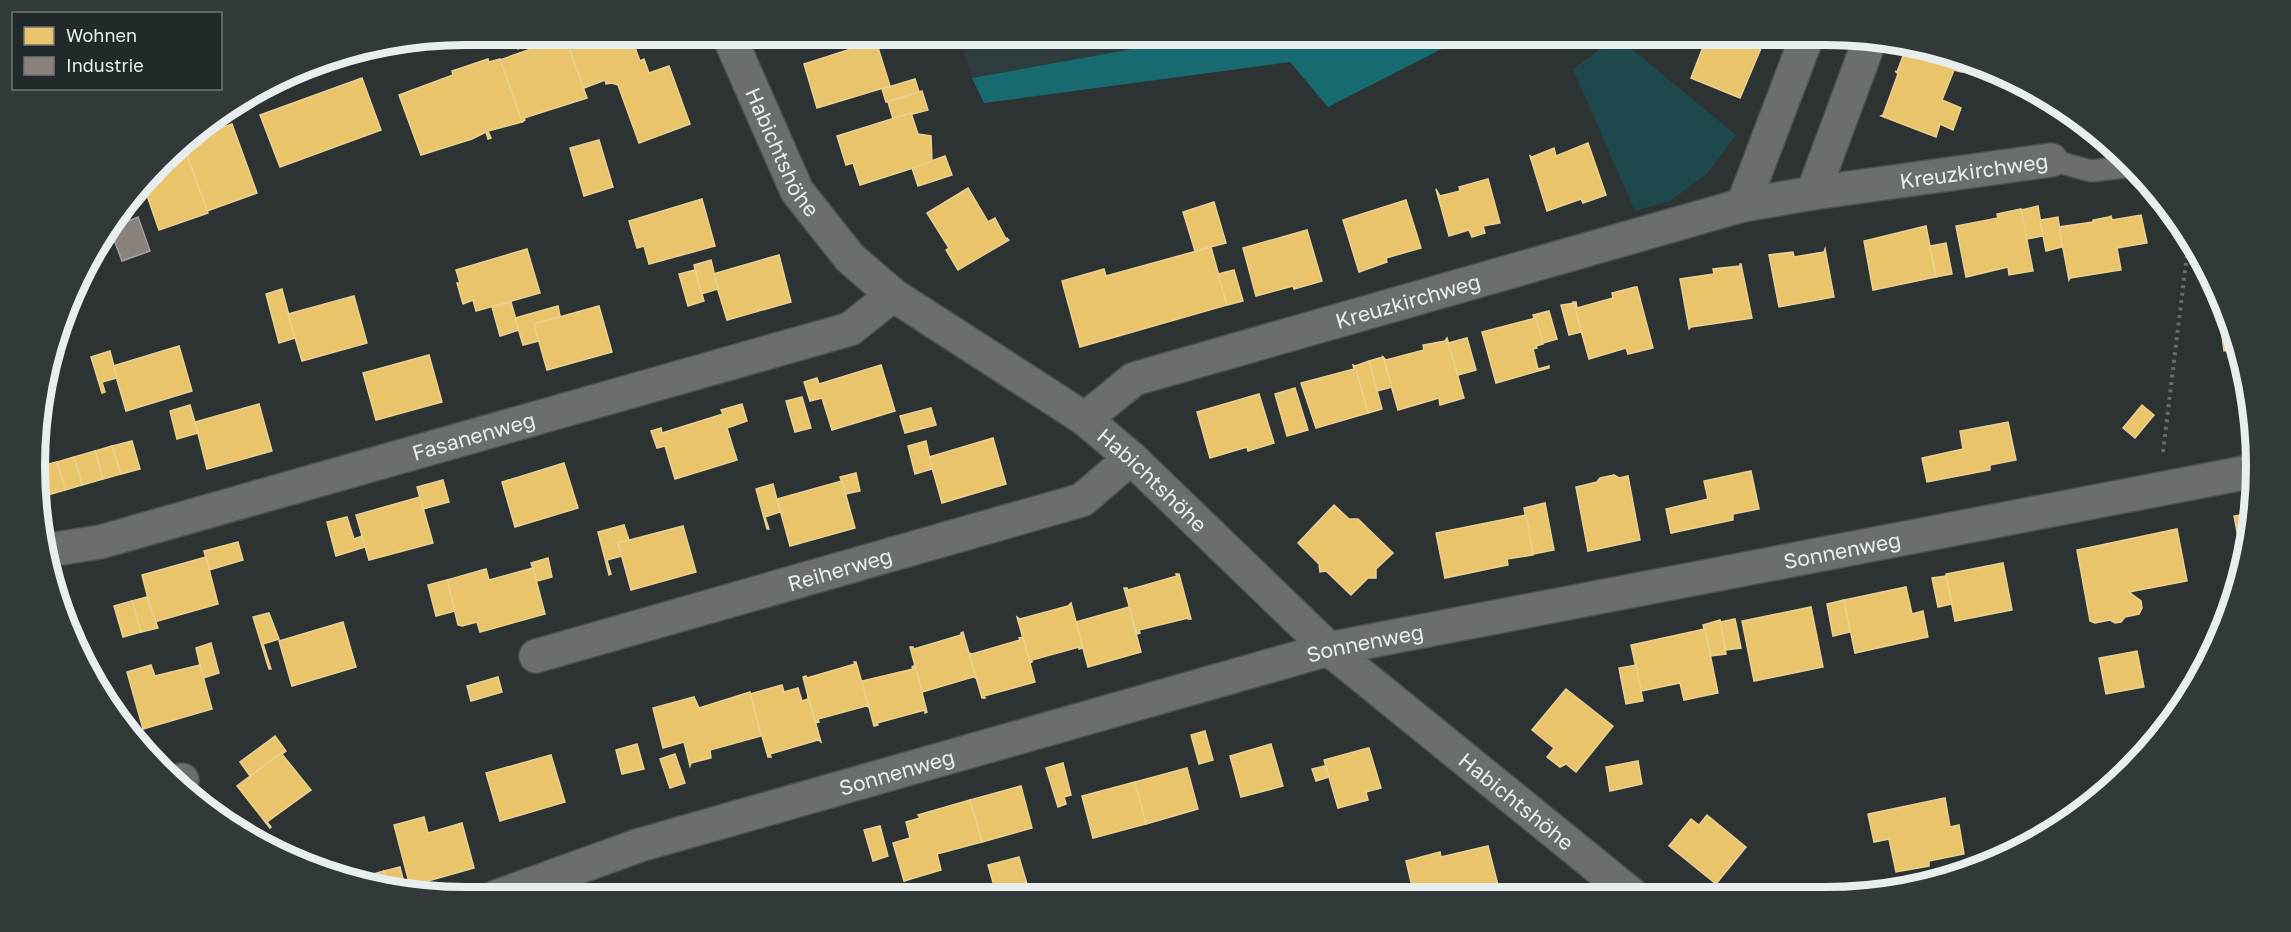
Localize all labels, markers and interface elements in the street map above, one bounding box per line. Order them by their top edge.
legend [12,12,222,90]
text: Wohnen [66,24,137,46]
text: Industrie [66,54,144,76]
street label: Habichtshöhe [740,83,825,222]
street label: Kreuzkirchweg [1898,148,2050,194]
street label: Kreuzkirchweg [1332,268,1483,334]
street label: Fasanenweg [409,406,538,466]
street label: Habichtshöhe [1092,422,1213,537]
street label: Sonnenweg [1781,526,1903,574]
street label: Reiherweg [785,542,895,596]
street label: Sonnenweg [1304,618,1426,668]
street label: Sonnenweg [836,743,957,801]
street label: Habichtshöhe [1454,747,1579,856]

